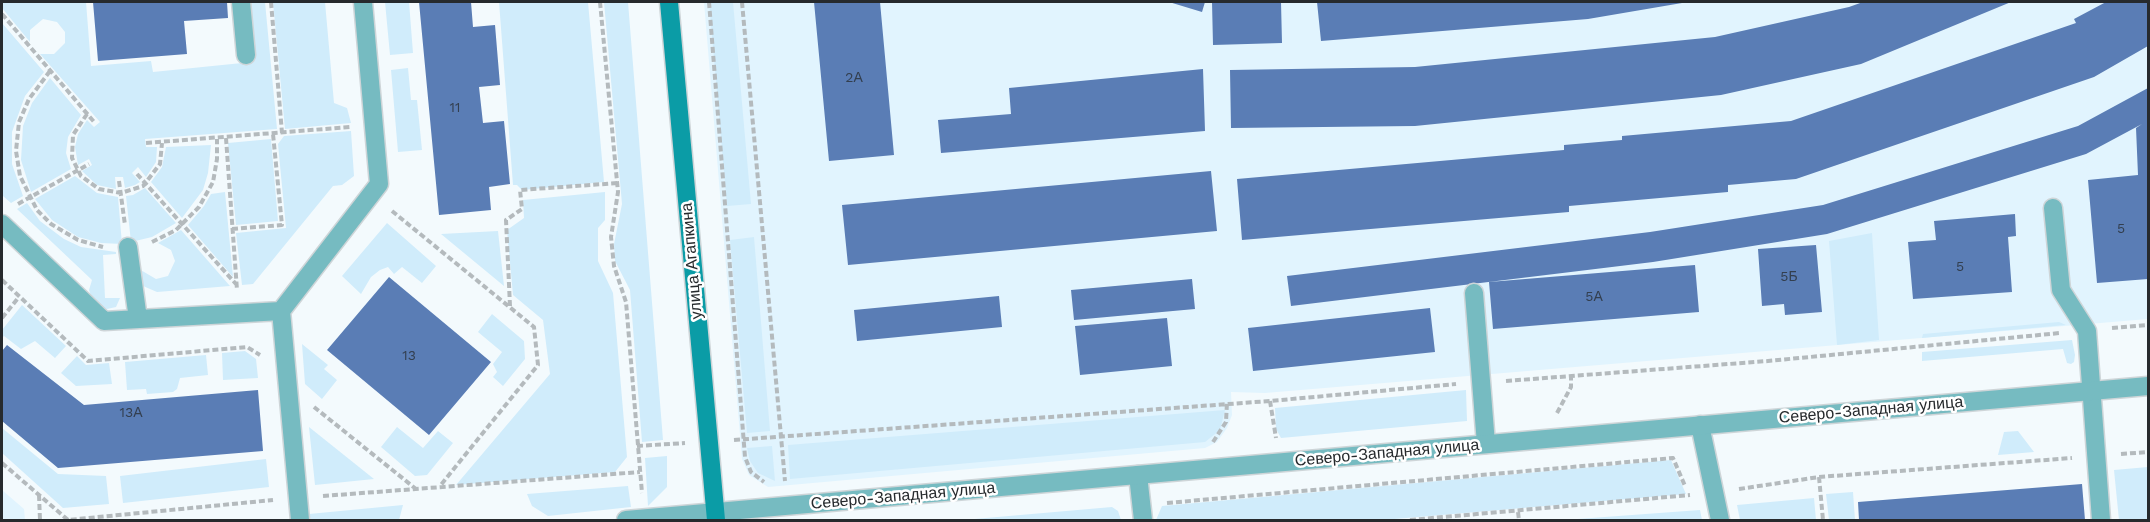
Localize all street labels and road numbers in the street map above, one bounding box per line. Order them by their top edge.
street label: улица Агапкина [677,202,707,320]
street label: Северо-Западная улица [1778,392,1964,428]
street label: Северо-Западная улица [1294,435,1480,471]
street label: Северо-Западная улица [810,478,996,514]

